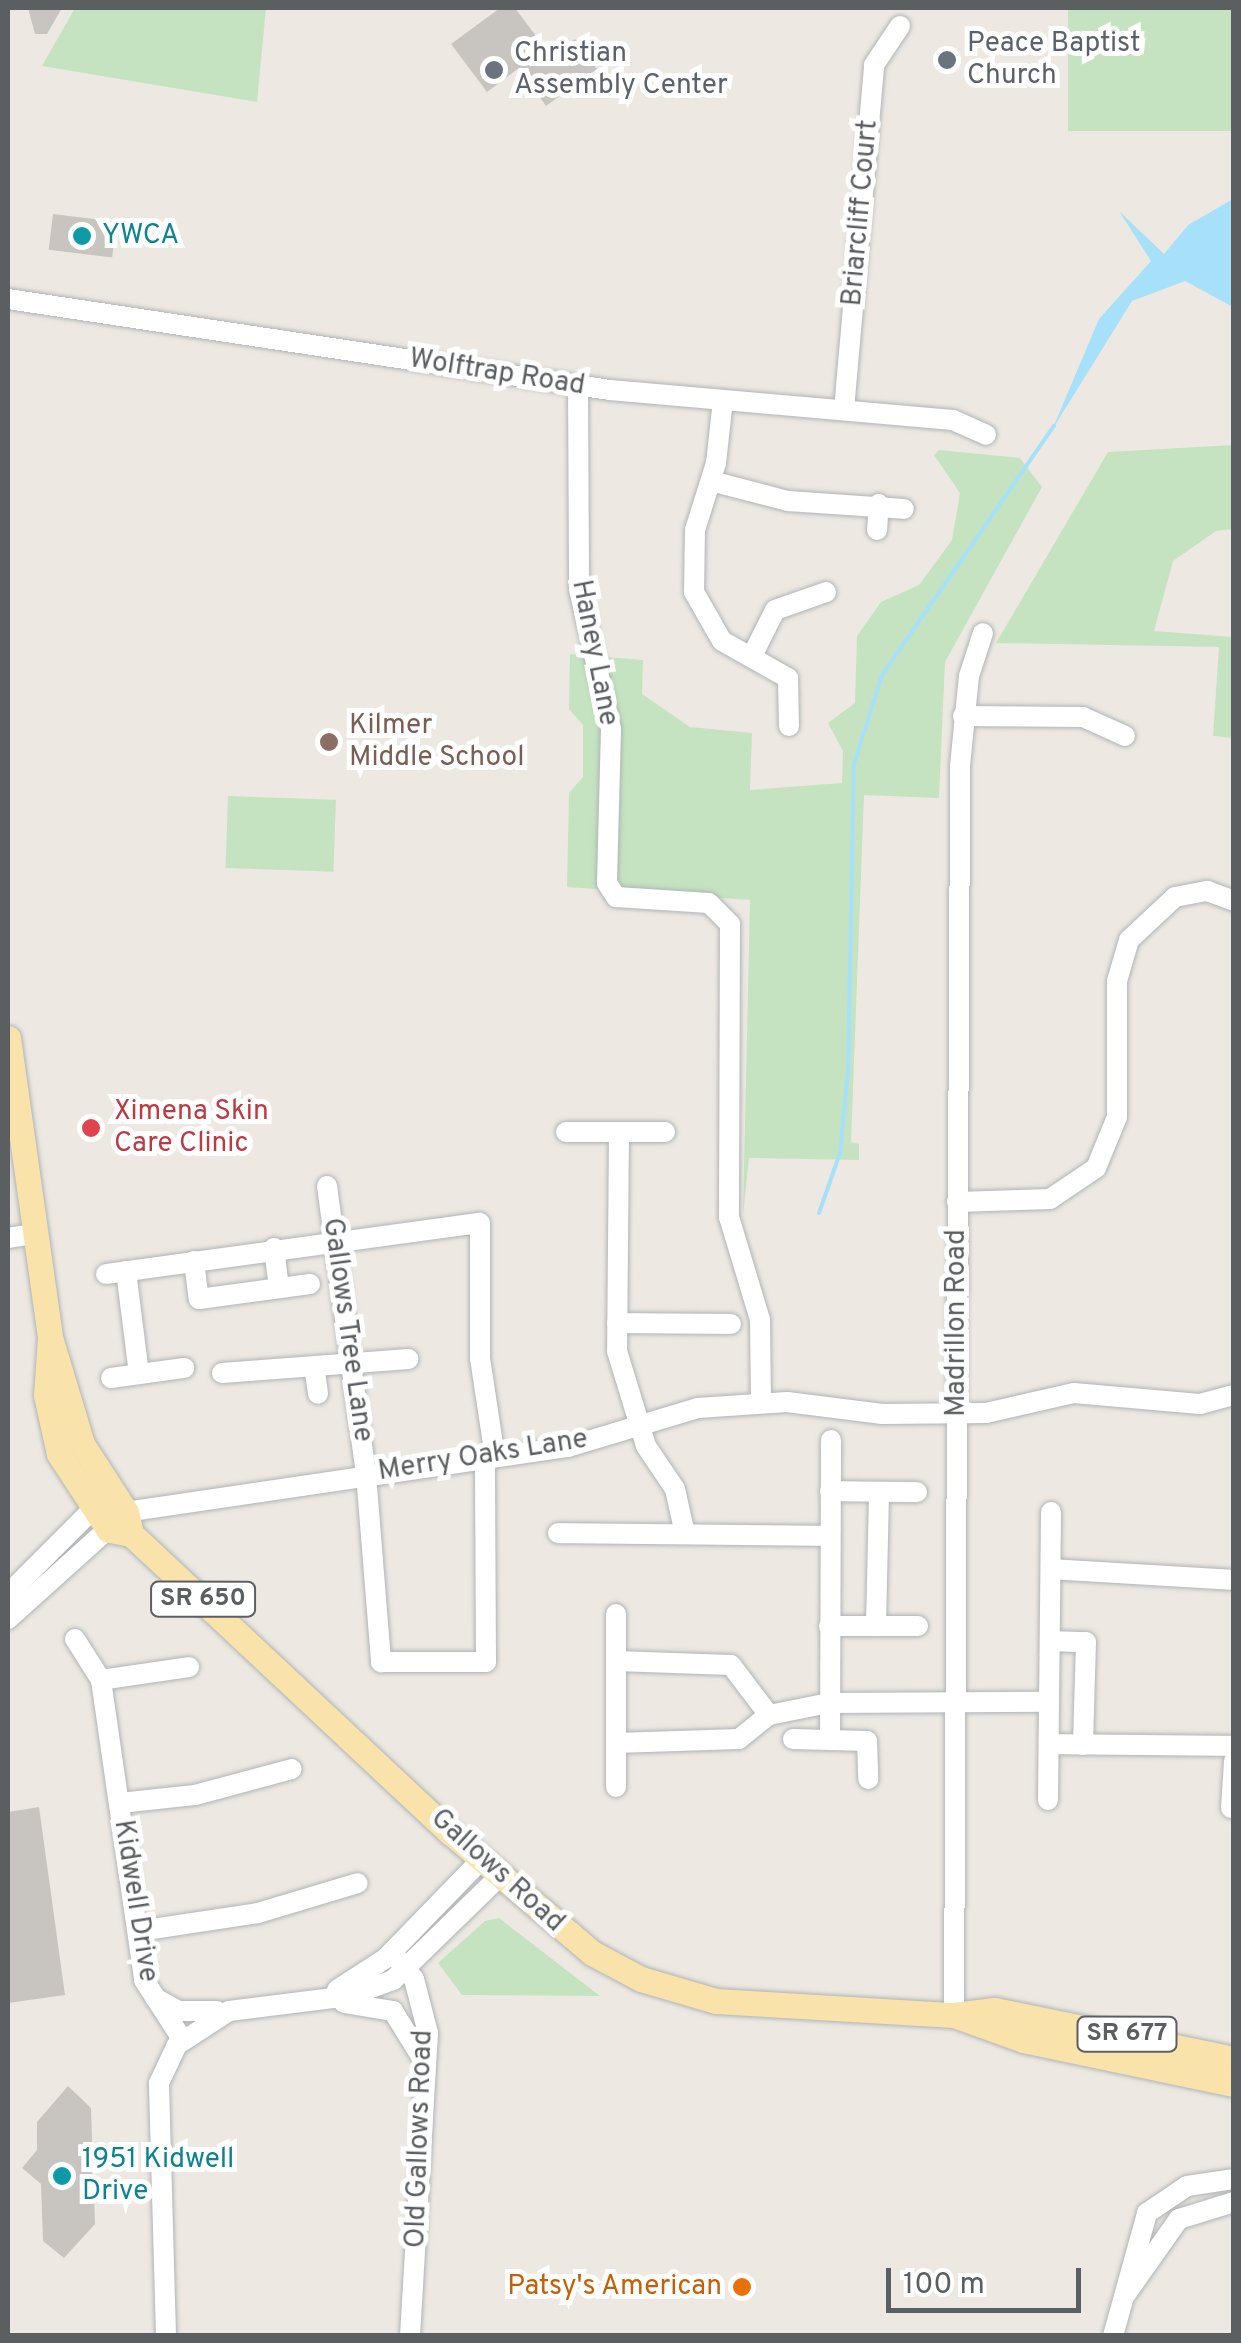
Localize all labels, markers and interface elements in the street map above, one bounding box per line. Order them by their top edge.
place label: Peace Baptist Church [967,27,1140,93]
place label: Christian Assembly Center [514,37,728,103]
marker: Peace Baptist Church [936,49,958,71]
marker: Christian Assembly Center [483,59,505,81]
street label: Briarcliff Court [836,118,886,308]
place label: YWCA [102,219,179,253]
marker: YWCA [71,225,93,247]
street label: Wolftrap Road [407,343,587,403]
street label: Haney Lane [563,577,625,729]
place label: Kilmer Middle School [349,709,525,775]
marker: Kilmer Middle School [318,731,340,753]
place label: Ximena Skin Care Clinic [114,1095,269,1161]
marker: Ximena Skin Care Clinic [78,1115,104,1141]
street label: Gallows Tree Lane [315,1215,379,1445]
street label: Madrillon Road [940,1229,974,1417]
street label: Merry Oaks Lane [376,1423,590,1489]
road number: SR 650 [148,1579,258,1619]
street label: Gallows Road [423,1802,571,1940]
street label: Kidwell Drive [106,1818,164,1984]
road number: SR 677 [1074,2014,1180,2054]
street label: Old Gallows Road [399,2029,441,2249]
place label: 1951 Kidwell Drive [82,2143,234,2209]
marker: 1951 Kidwell Drive [51,2165,73,2187]
scale bar [891,2248,1086,2310]
text: 100 m [903,2267,985,2304]
place label: Patsy's American [506,2270,722,2304]
marker: Patsy's American [731,2276,753,2298]

